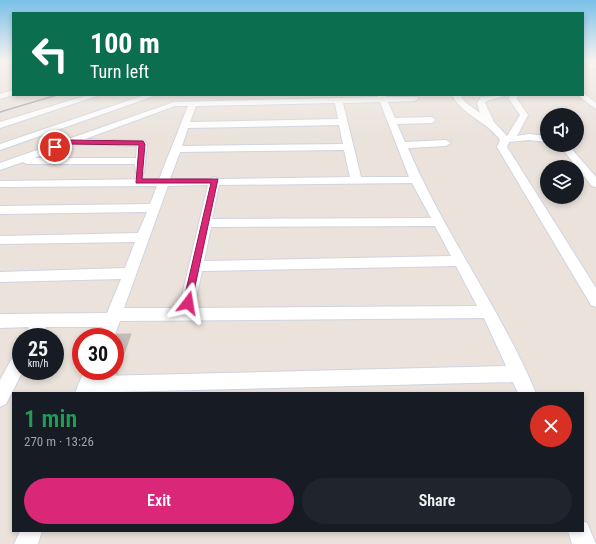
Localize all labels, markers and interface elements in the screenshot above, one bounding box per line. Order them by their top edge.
text: 100 m [90,27,160,60]
icon: left [24,28,76,80]
text: Turn left [90,61,149,82]
map controls [540,108,584,204]
button: sound [540,108,584,152]
pin [38,130,72,164]
icon: arrive [44,136,66,158]
button: layers [540,160,584,204]
position arrow [167,282,209,324]
speed limit sign: 30 [72,328,124,380]
text: 25 [28,337,48,361]
text: km/h [28,358,48,369]
text: 1 min [24,405,77,433]
button: close [530,405,572,447]
text: 270 m · 13:26 [24,434,94,449]
button: Exit [24,478,294,524]
button: Share [302,478,572,524]

